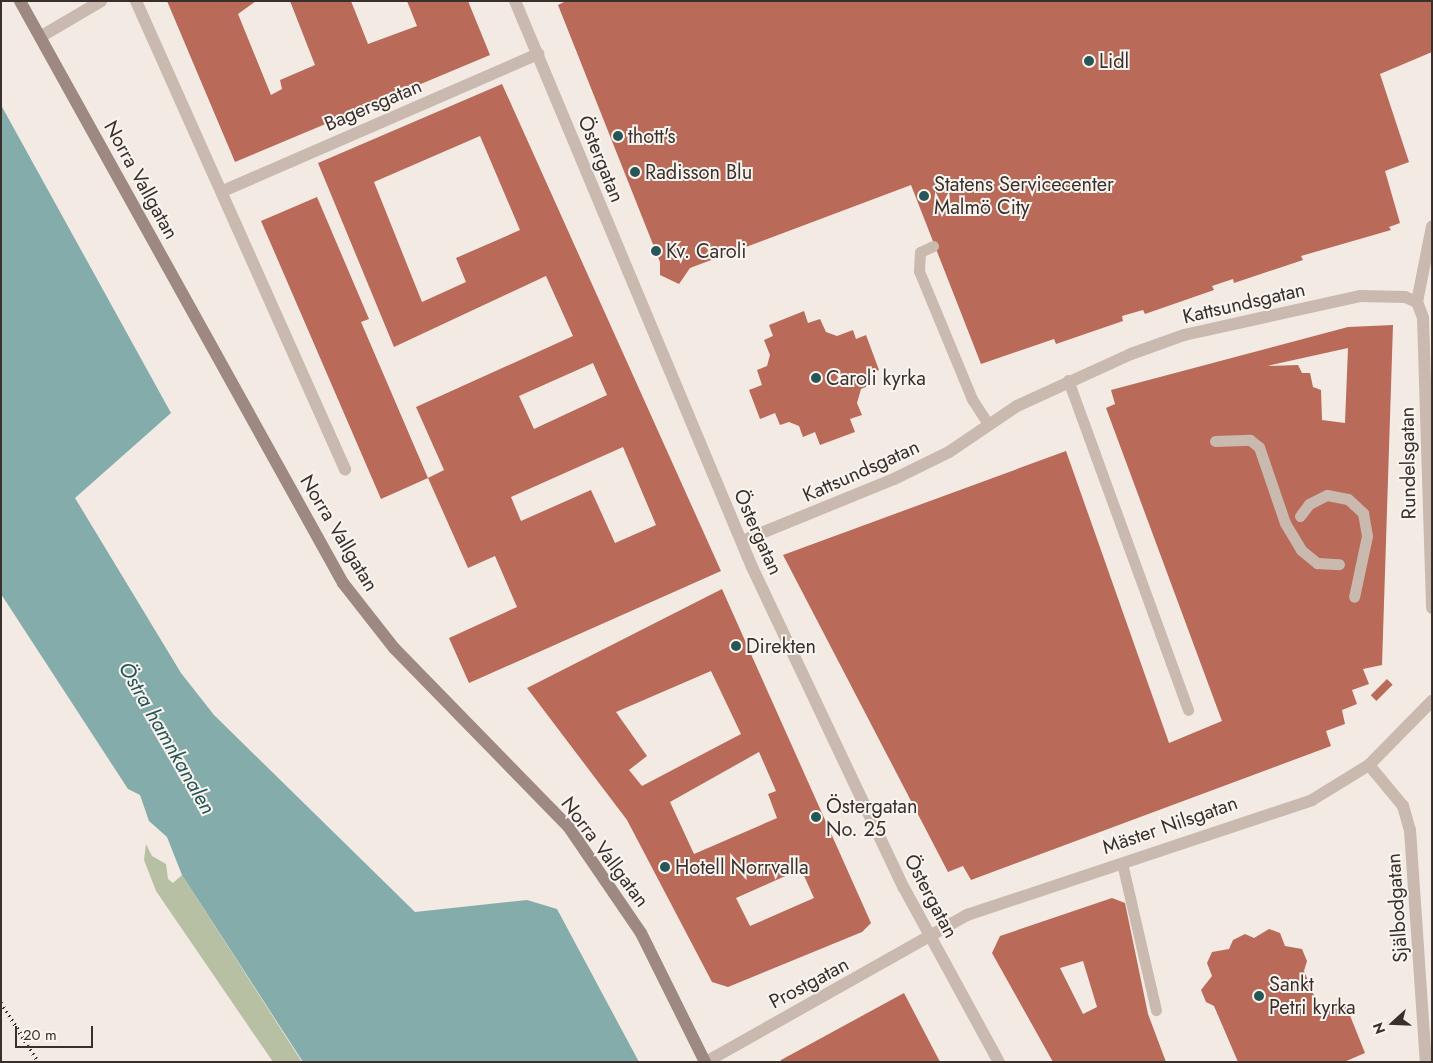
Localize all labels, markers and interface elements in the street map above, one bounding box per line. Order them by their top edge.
place label: Lidl [1099,49,1129,73]
marker: Lidl [1083,55,1095,67]
street label: Bagersgatan [321,74,425,136]
street label: Östergatan [573,112,629,206]
street label: Norra Vallgatan [99,117,183,243]
place label: thott's [628,124,676,148]
marker: thott's [612,130,624,142]
place label: Radisson Blu [645,160,752,184]
marker: Radisson Blu [629,166,641,178]
place label: Statens Servicecenter Malmö City [934,173,1114,220]
marker: Statens Servicecenter Malmö City [918,190,930,202]
place label: Kv. Caroli [666,239,746,263]
marker: Kv. Caroli [650,245,662,257]
street label: Kattsundsgatan [1180,277,1308,329]
place label: Caroli kyrka [826,366,926,390]
marker: Caroli kyrka [810,372,822,384]
street label: Rundelsgatan [1395,407,1421,519]
street label: Kattsundsgatan [799,435,923,507]
street label: Norra Vallgatan [295,470,383,596]
street label: Östergatan [728,485,788,579]
place label: Direkten [746,634,816,658]
marker: Direkten [730,640,742,652]
water label: Östra hamnkanalen [113,657,221,819]
street label: Mäster Nilsgatan [1099,791,1241,859]
street label: Norra Vallgatan [556,792,654,912]
place label: Östergatan No. 25 [826,794,917,841]
marker: Östergatan No. 25 [810,811,822,823]
street label: Östergatan [899,850,963,942]
street label: Själbodgatan [1381,852,1413,964]
place label: Hotell Norrvalla [675,855,808,879]
marker: Hotell Norrvalla [659,861,671,873]
street label: Prostgatan [765,952,853,1014]
place label: Sankt Petri kyrka [1269,972,1356,1019]
marker: Sankt Petri kyrka [1253,990,1265,1002]
north arrow [1368,998,1418,1048]
scale bar [18,1016,95,1048]
text: N [1368,1019,1390,1037]
text: 20 m [23,1024,57,1046]

